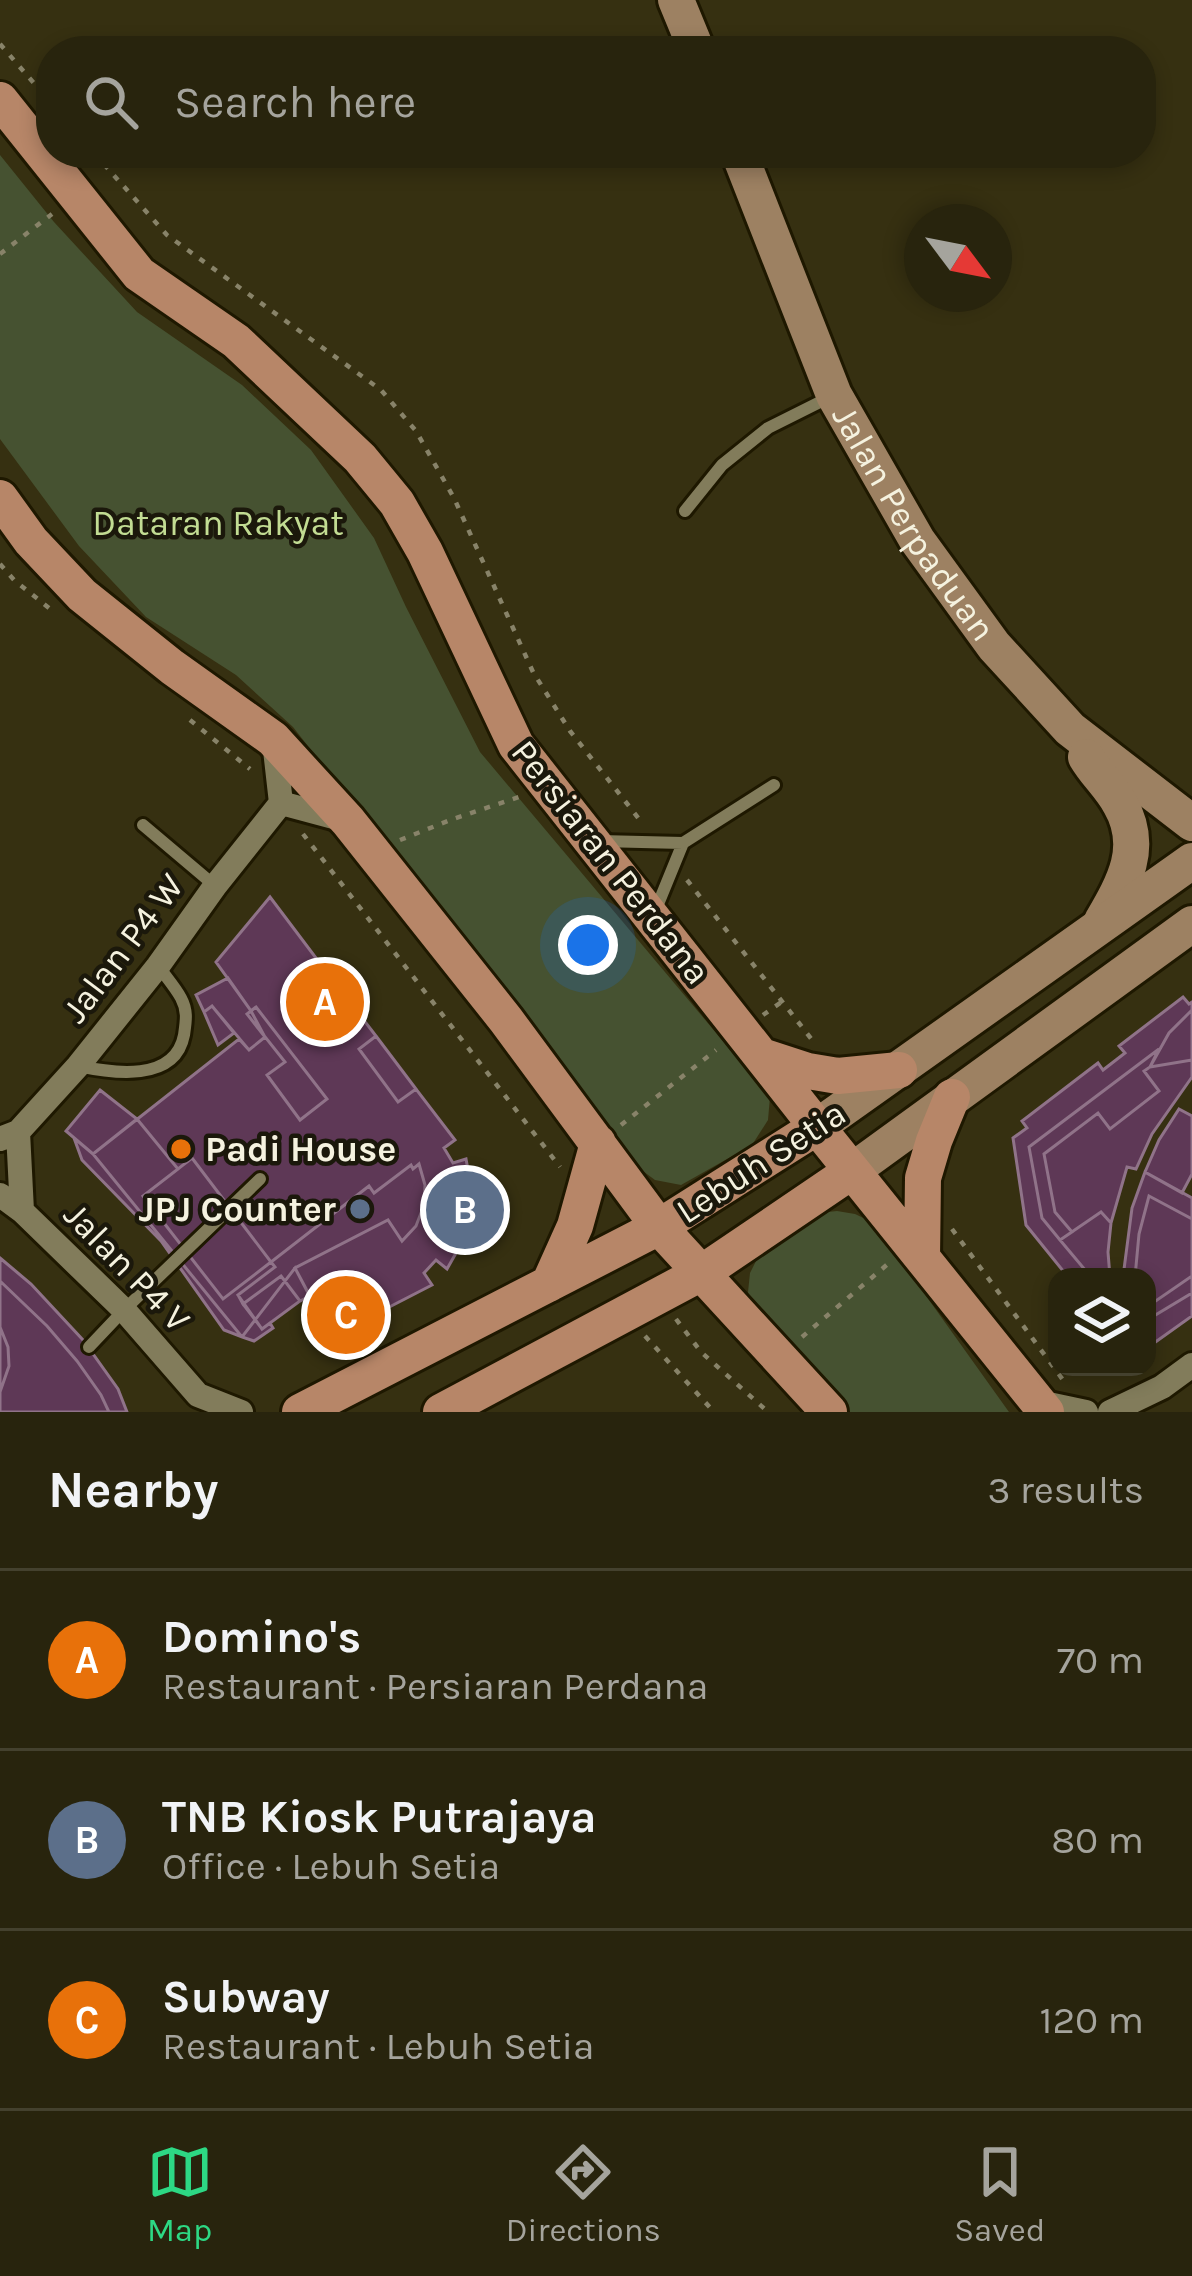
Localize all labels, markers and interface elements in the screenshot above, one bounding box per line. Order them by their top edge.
search box [36,36,1156,168]
icon: search [78,69,144,135]
text: Search here [174,76,416,128]
north arrow [904,204,1012,312]
street label: Jalan Perpaduan [823,398,1004,649]
park label: Dataran Rakyat [92,502,344,544]
street label: Persiaran Perdana [503,732,719,992]
street label: Jalan P4 W [53,865,193,1031]
your location [558,915,618,975]
pin: A [286,957,364,1047]
street label: Lebuh Setia [669,1092,853,1232]
place label: Padi House [205,1128,396,1170]
marker: Padi House [168,1136,194,1162]
pin: B [426,1165,504,1255]
place label: JPJ Counter [138,1188,336,1230]
street label: Jalan P4 V [55,1194,199,1340]
marker: JPJ Counter [347,1196,373,1222]
map controls [1048,1268,1156,1376]
button: layers [1048,1268,1156,1376]
pin: C [307,1270,385,1360]
text: Nearby [48,1460,218,1520]
text: 3 results [987,1467,1144,1513]
text: Domino's [162,1611,361,1663]
text: A [75,1637,99,1683]
text: 70 m [1057,1637,1144,1683]
text: Restaurant · Persiaran Perdana [162,1663,708,1709]
text: TNB Kiosk Putrajaya [162,1791,597,1843]
text: B [74,1817,100,1863]
text: 80 m [1051,1817,1144,1863]
text: Office · Lebuh Setia [162,1843,500,1889]
text: Subway [162,1971,330,2023]
text: C [75,1997,99,2043]
text: 120 m [1040,1997,1144,2043]
text: Restaurant · Lebuh Setia [162,2023,595,2069]
tab: Map [147,2139,213,2249]
tab: Directions [506,2139,661,2249]
tab: Saved [954,2139,1045,2249]

